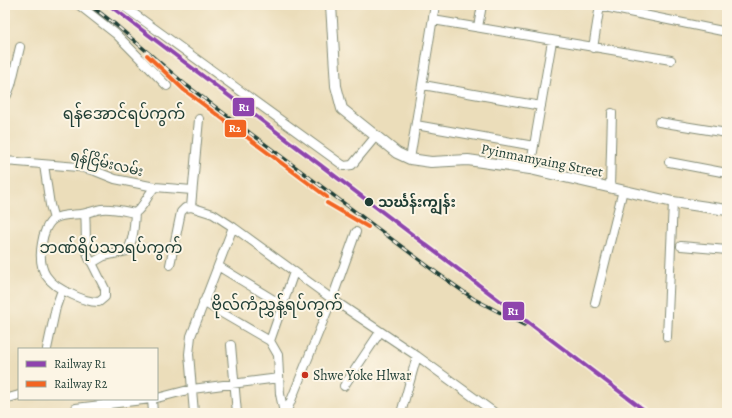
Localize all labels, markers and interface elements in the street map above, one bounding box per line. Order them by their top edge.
line badge: R1 [232,97,255,117]
text: R1 [239,100,250,115]
district label: ရန်အောင်ရပ်ကွက် [63,102,185,127]
line badge: R2 [224,119,247,138]
text: R2 [229,121,242,136]
street label: Pyinmamyaing Street [479,139,605,182]
street label: ရန်ငြိမ်းလမ်း [68,145,145,183]
place label: သင်္ဃန်းကျွန်း [378,192,456,215]
marker: သင်္ဃန်းကျွန်း [363,196,375,208]
district label: ဘဏ်ရိပ်သာရပ်ကွက် [39,236,183,261]
district label: ဗိုလ်ကံညွှန့်ရပ်ကွက် [211,293,343,319]
line badge: R1 [502,301,525,321]
text: R1 [508,304,519,319]
legend [18,348,158,400]
text: Railway R1 [54,356,106,372]
place label: Shwe Yoke Hlwar [313,366,412,385]
marker: Shwe Yoke Hlwar [300,370,310,380]
text: Railway R2 [54,376,108,392]

